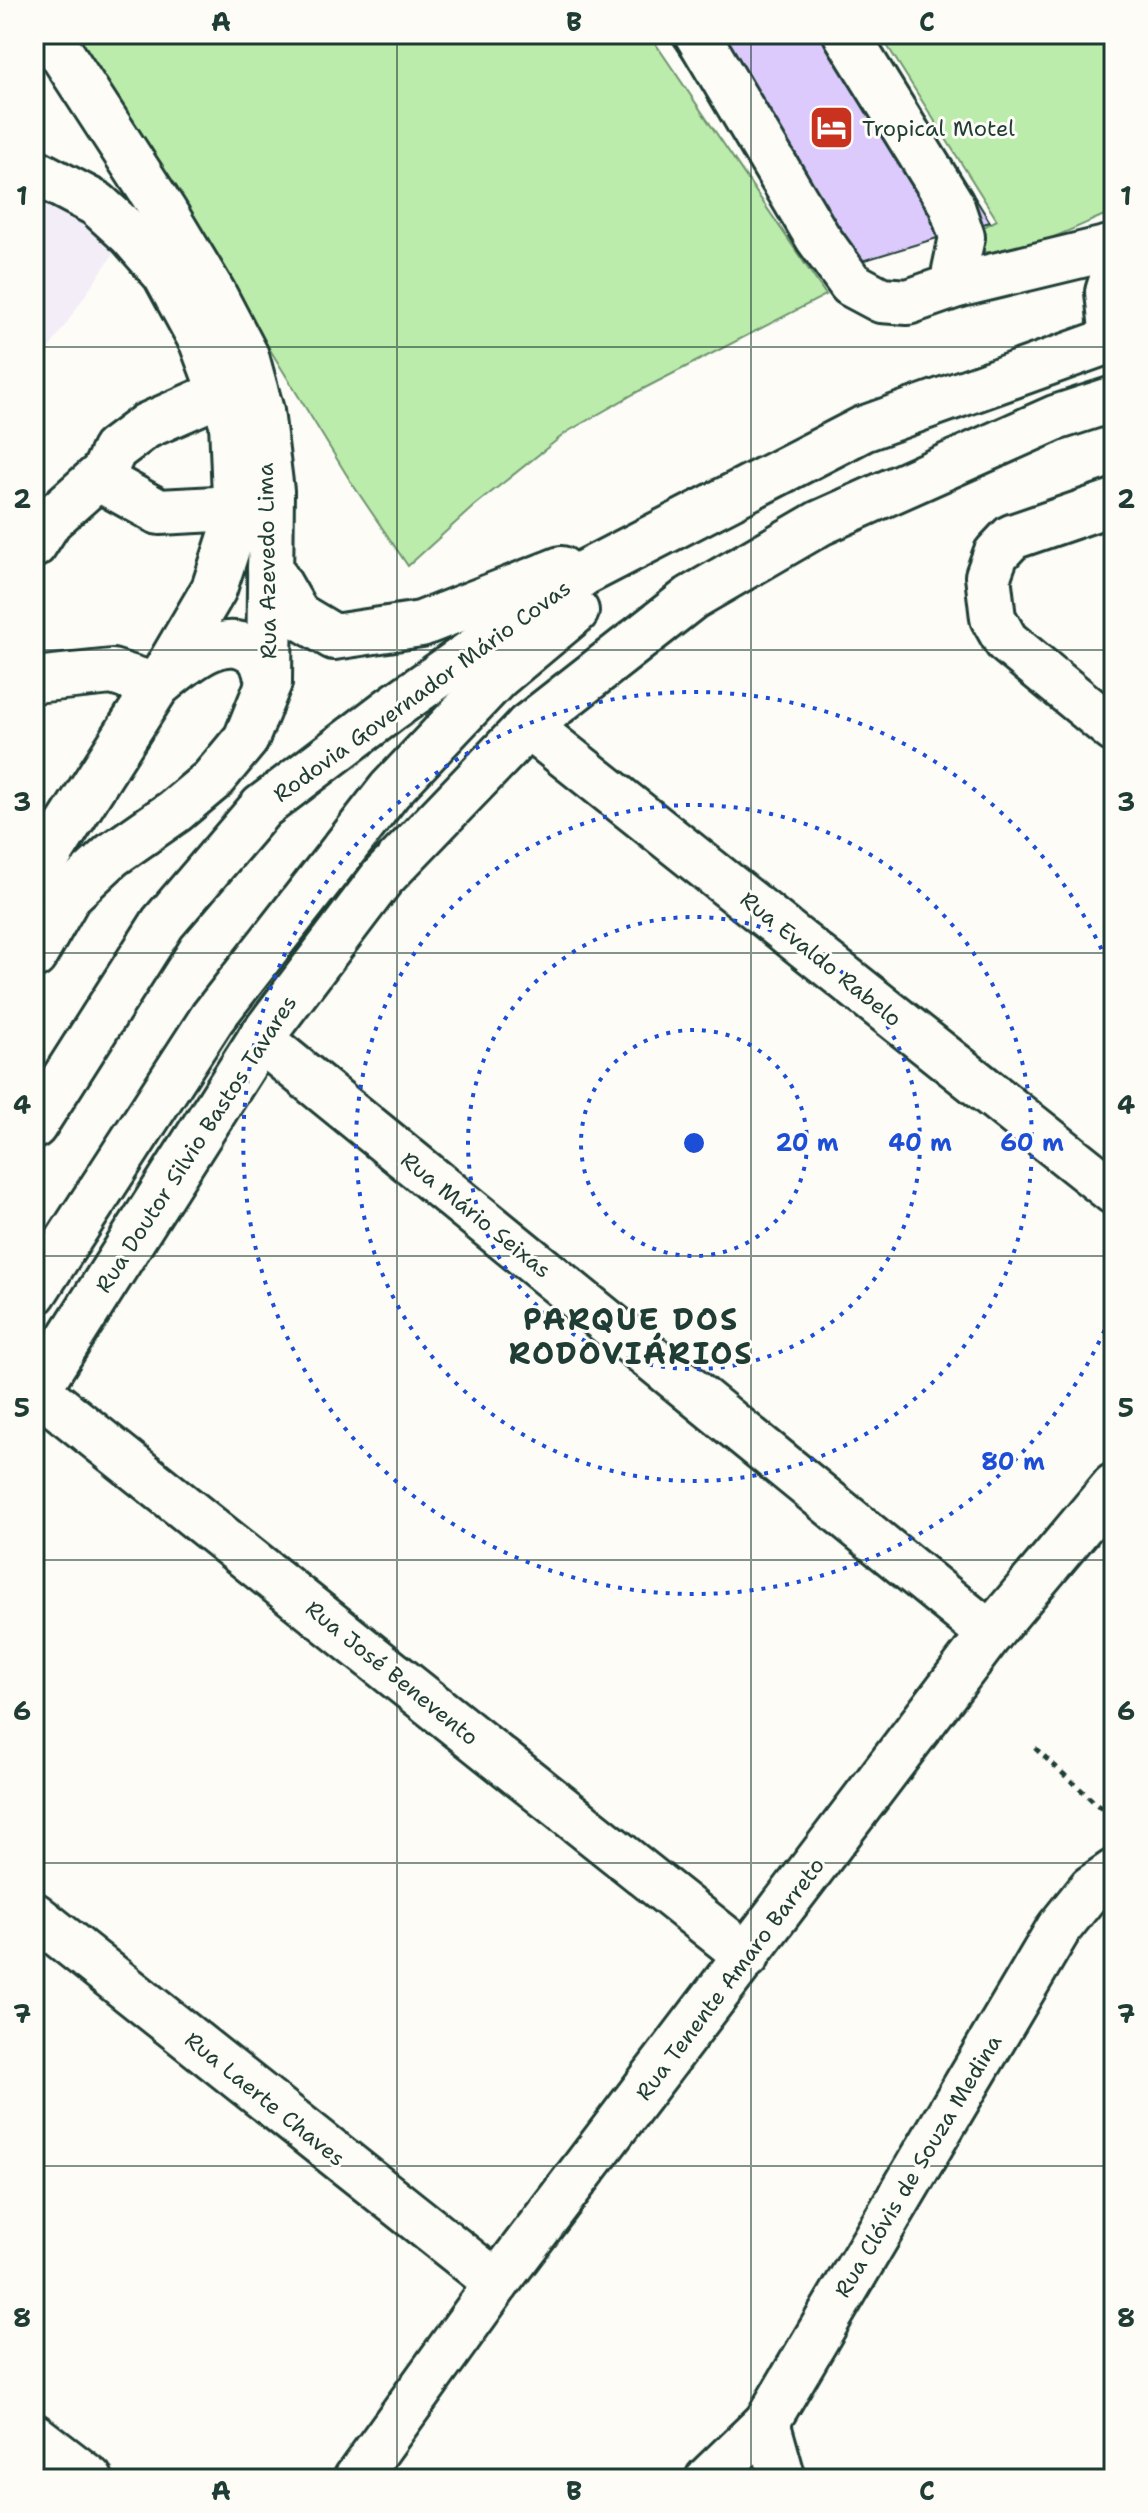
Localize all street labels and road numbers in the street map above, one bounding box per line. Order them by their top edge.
street label: Rua Azevedo Lima [251,462,283,659]
street label: Rodovia Governador Mário Covas [268,573,576,809]
street label: Rua Evaldo Rabelo [734,885,908,1033]
street label: Rua Doutor Silvio Bastos Tavares [89,990,303,1298]
street label: Rua Mário Seixas [395,1145,557,1285]
street label: Rua José Benevento [299,1594,485,1752]
street label: Rua Tenente Amaro Barreto [629,1852,831,2106]
street label: Rua Laerte Chaves [179,2025,351,2173]
street label: Rua Clóvis de Souza Medina [828,2029,1008,2303]

